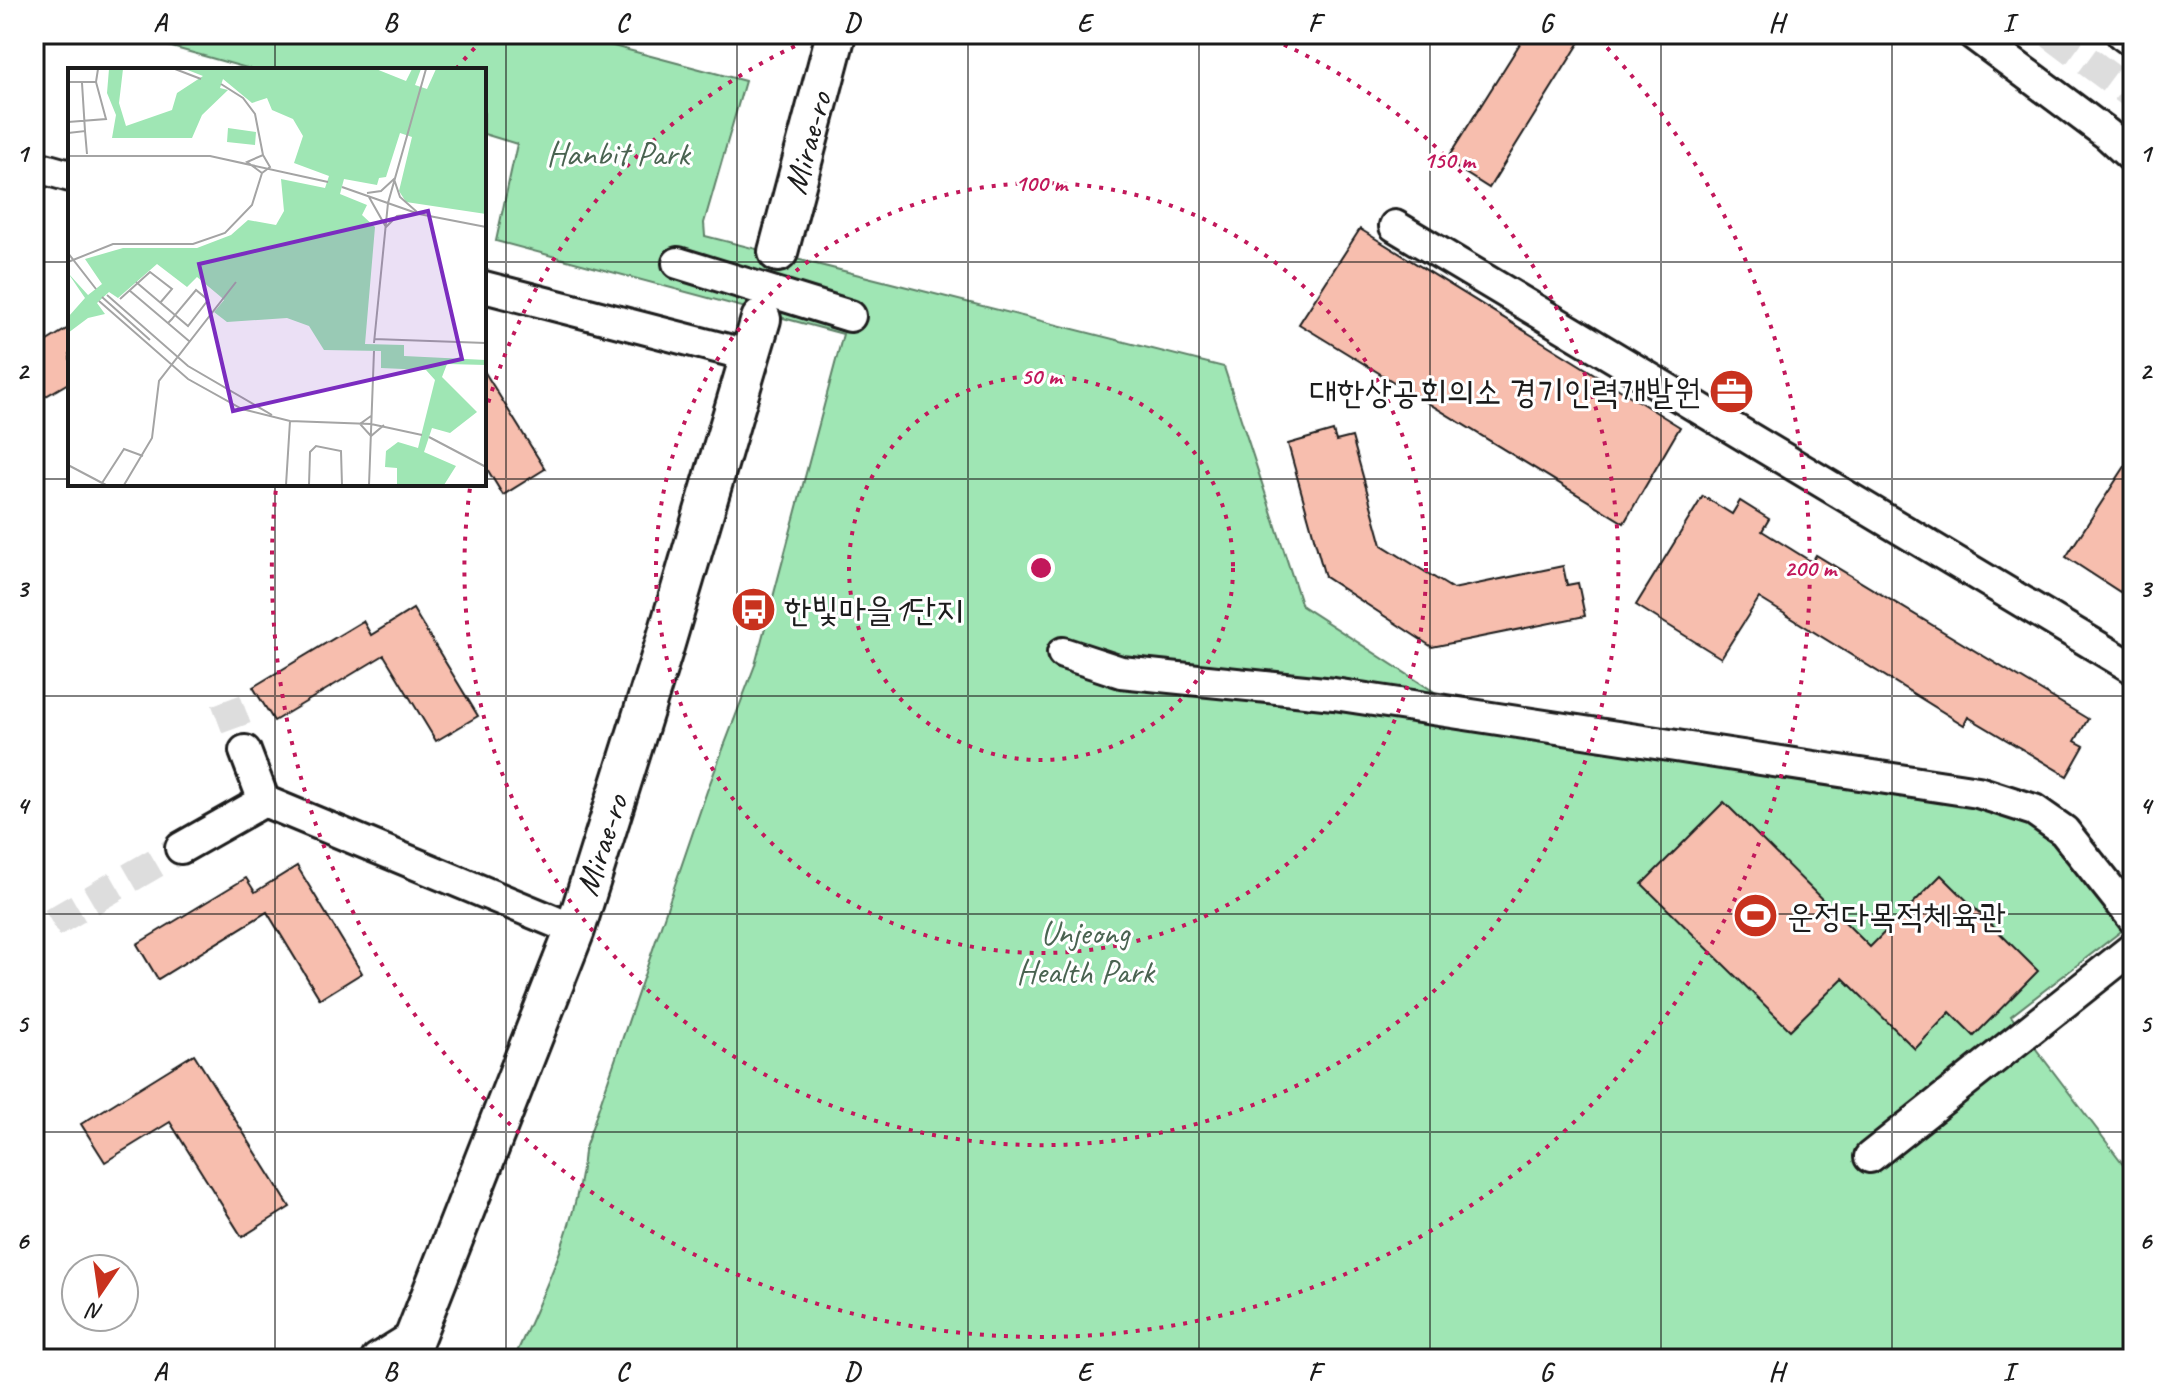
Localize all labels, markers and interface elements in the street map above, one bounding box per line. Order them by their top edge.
text: A [153,6,168,39]
text: B [383,6,399,39]
text: C [616,6,632,39]
text: D [844,6,862,39]
text: E [1077,6,1095,39]
text: F [1308,6,1326,39]
text: G [1540,6,1556,39]
text: H [1769,6,1789,39]
text: I [2003,6,2020,39]
inset map [68,68,486,486]
street label: Mirae-ro [773,86,842,199]
park label: Hanbit Park [547,132,692,175]
text: 1 [16,137,31,170]
text: 1 [2139,137,2154,170]
text: 150 m [1423,145,1477,175]
text: 100 m [1015,168,1069,198]
text: 2 [16,354,30,387]
text: 2 [2139,354,2153,387]
text: 50 m [1021,361,1064,391]
office icon: 대한상공회의소 경기인력개발원 [1708,367,1756,415]
place label: 대한상공회의소 경기인력개발원 [1310,370,1701,413]
text: 200 m [1784,553,1838,583]
centre of rings [1027,554,1055,582]
text: 3 [16,572,30,605]
text: 3 [2139,572,2153,605]
bus stop icon: 한빛마을1단지 [729,585,777,633]
place label: 한빛마을1단지 [784,588,963,631]
street label: Mirae-ro [565,787,638,901]
text: 4 [16,789,31,822]
text: 4 [2139,789,2154,822]
sports icon: 운정다목적체육관 [1732,891,1780,939]
place label: 운정다목적체육관 [1787,894,2006,937]
park label: Unjeong Health Park [1016,911,1156,993]
text: 5 [16,1007,30,1040]
text: 5 [2139,1007,2153,1040]
text: 6 [16,1224,30,1257]
text: 6 [2139,1224,2153,1257]
north arrow [60,1253,140,1333]
text: N [83,1296,106,1327]
text: A [153,1355,168,1388]
text: B [383,1355,399,1388]
text: C [616,1355,632,1388]
text: D [844,1355,862,1388]
text: E [1077,1355,1095,1388]
text: F [1308,1355,1326,1388]
text: G [1540,1355,1556,1388]
text: H [1769,1355,1789,1388]
text: I [2003,1355,2020,1388]

